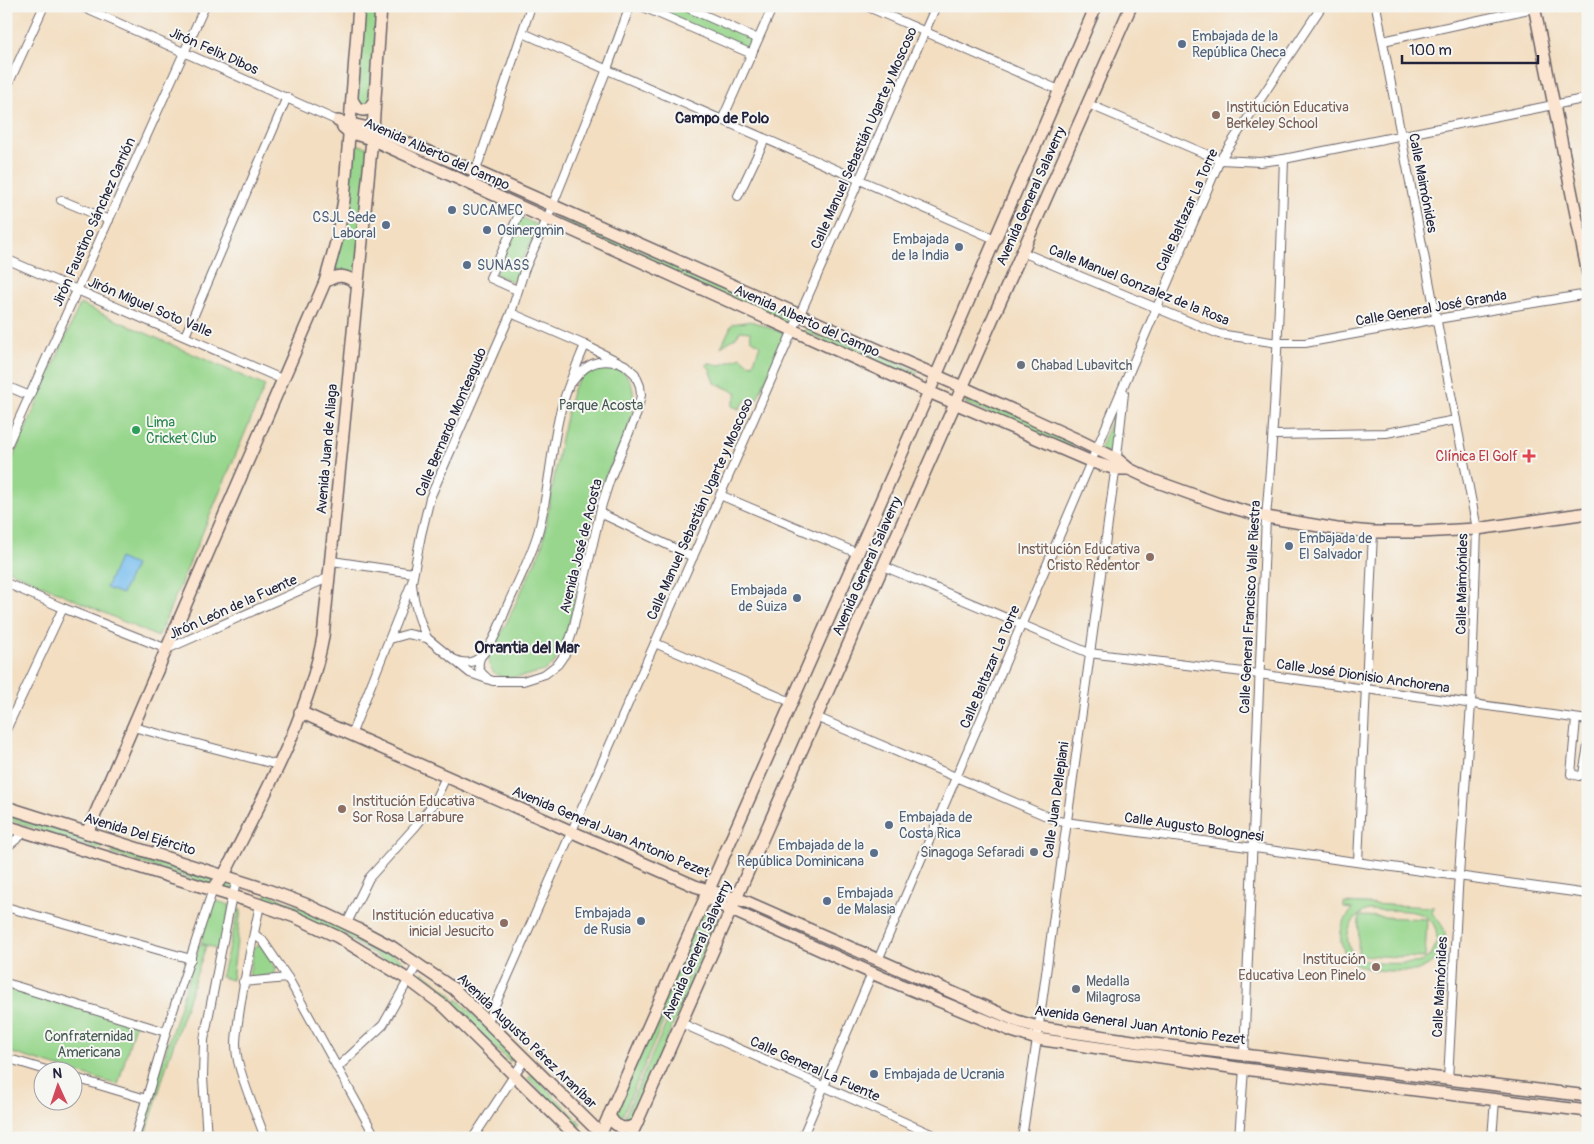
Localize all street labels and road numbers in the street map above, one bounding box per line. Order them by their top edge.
street label: Jirón Felix Dibos [167,24,262,78]
street label: Calle Manuel Sebastián Ugarte y Moscoso [807,24,921,252]
street label: Avenida Alberto del Campo [362,114,513,194]
street label: Avenida General Salaverry [993,124,1069,268]
street label: Calle Maimónides [1405,132,1441,235]
street label: Jirón Faustino Sánchez Carrión [49,135,139,309]
street label: Calle Baltazar La Torre [1152,146,1222,274]
street label: Calle Manuel Gonzalez de la Rosa [1046,241,1232,329]
street label: Jirón Miguel Soto Valle [85,273,215,341]
street label: Avenida Alberto del Campo [732,281,883,361]
street label: Calle General José Granda [1354,286,1508,330]
street label: Calle Bernardo Monteagudo [412,344,490,499]
street label: Avenida Juan de Aliaga [313,383,341,515]
street label: Calle Manuel Sebastián Ugarte y Moscoso [643,395,757,623]
street label: Avenida José de Acosta [556,477,606,615]
street label: Avenida General Salaverry [829,494,905,638]
street label: Calle General Francisco Valle Riestra [1236,500,1264,714]
street label: Calle Maimónides [1453,533,1471,635]
street label: Jirón León de la Fuente [166,571,300,643]
street label: Calle Baltazar La Torre [956,603,1024,731]
street label: Calle José Dionisio Anchorena [1275,655,1451,697]
street label: Calle Juan Dellepiani [1039,740,1073,859]
street label: Avenida General Juan Antonio Pezet [510,783,713,882]
street label: Avenida Del Ejército [82,809,198,859]
street label: Calle Augusto Bolognesi [1123,809,1265,845]
street label: Avenida General Salaverry [659,878,735,1022]
street label: Calle Maimónides [1429,935,1451,1038]
street label: Avenida Augusto Pérez Araníbar [454,970,600,1112]
street label: Avenida General Juan Antonio Pezet [1033,1002,1247,1048]
street label: Calle General La Fuente [747,1033,883,1105]

